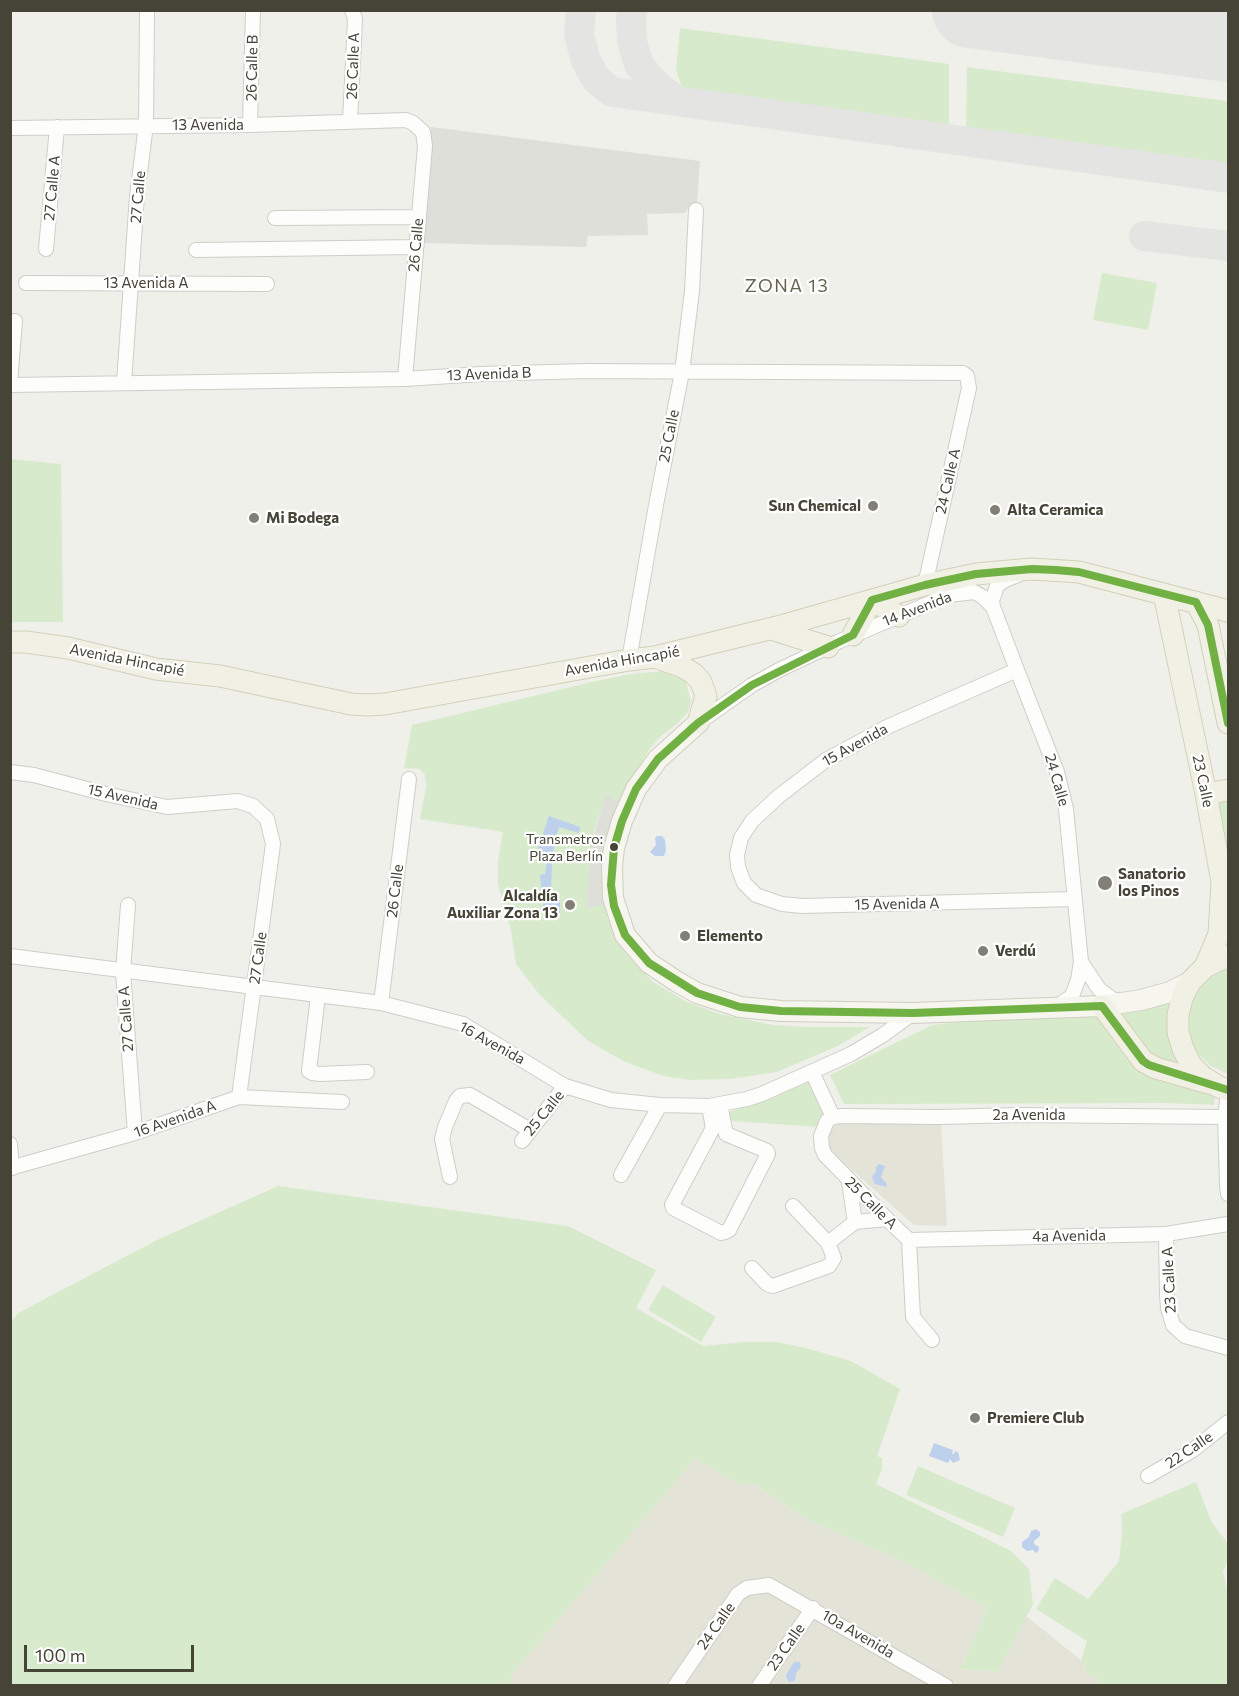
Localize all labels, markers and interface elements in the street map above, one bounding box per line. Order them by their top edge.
street label: 26 Calle A [343,32,363,100]
street label: 26 Calle B [242,35,262,101]
street label: 13 Avenida [172,116,244,134]
street label: 27 Calle A [40,154,64,222]
street label: 27 Calle [127,170,149,224]
street label: 26 Calle [405,217,427,273]
street label: 13 Avenida A [103,274,189,292]
district label: ZONA 13 [745,275,829,297]
street label: 13 Avenida B [446,364,532,384]
street label: 25 Calle [655,408,683,464]
street label: 24 Calle A [932,446,964,516]
place label: Sun Chemical [769,497,861,515]
marker: Sun Chemical [866,499,880,513]
place label: Alta Ceramica [1007,501,1104,519]
marker: Alta Ceramica [988,503,1002,517]
place label: Mi Bodega [266,509,339,527]
marker: Mi Bodega [247,511,261,525]
street label: 14 Avenida [880,588,954,630]
street label: Avenida Hincapié [68,640,186,680]
street label: Avenida Hincapié [563,642,681,680]
street label: 15 Avenida [819,720,891,770]
street label: 24 Calle [1041,752,1073,808]
street label: 23 Calle [1189,753,1217,809]
street label: 15 Avenida [86,780,160,814]
place label: Transmetro: Plaza Berlín [526,831,603,864]
marker: Transmetro: Plaza Berlín [608,841,620,853]
street label: 26 Calle [383,863,407,919]
place label: Sanatorio los Pinos [1118,865,1186,900]
marker: Sanatorio los Pinos [1096,874,1114,892]
place label: Alcaldía Auxiliar Zona 13 [447,887,558,922]
street label: 15 Avenida A [854,894,940,914]
marker: Alcaldía Auxiliar Zona 13 [563,898,577,912]
place label: Elemento [697,927,763,945]
marker: Elemento [678,929,692,943]
street label: 27 Calle [245,931,271,985]
place label: Verdú [995,942,1036,960]
marker: Verdú [976,944,990,958]
street label: 27 Calle A [115,985,137,1053]
street label: 16 Avenida [456,1018,528,1068]
street label: 25 Calle [520,1087,568,1139]
street label: 16 Avenida A [132,1097,218,1141]
street label: 2a Avenida [992,1106,1066,1124]
street label: 25 Calle A [841,1173,901,1233]
street label: 4a Avenida [1032,1226,1106,1246]
street label: 23 Calle A [1158,1246,1180,1314]
place label: Premiere Club [987,1409,1084,1427]
marker: Premiere Club [968,1411,982,1425]
street label: 22 Calle [1162,1428,1216,1472]
street label: 24 Calle [693,1599,739,1653]
street label: 10a Avenida [818,1606,898,1662]
street label: 23 Calle [763,1620,809,1674]
scale bar [27,1633,196,1671]
text: 100 m [35,1644,85,1666]

